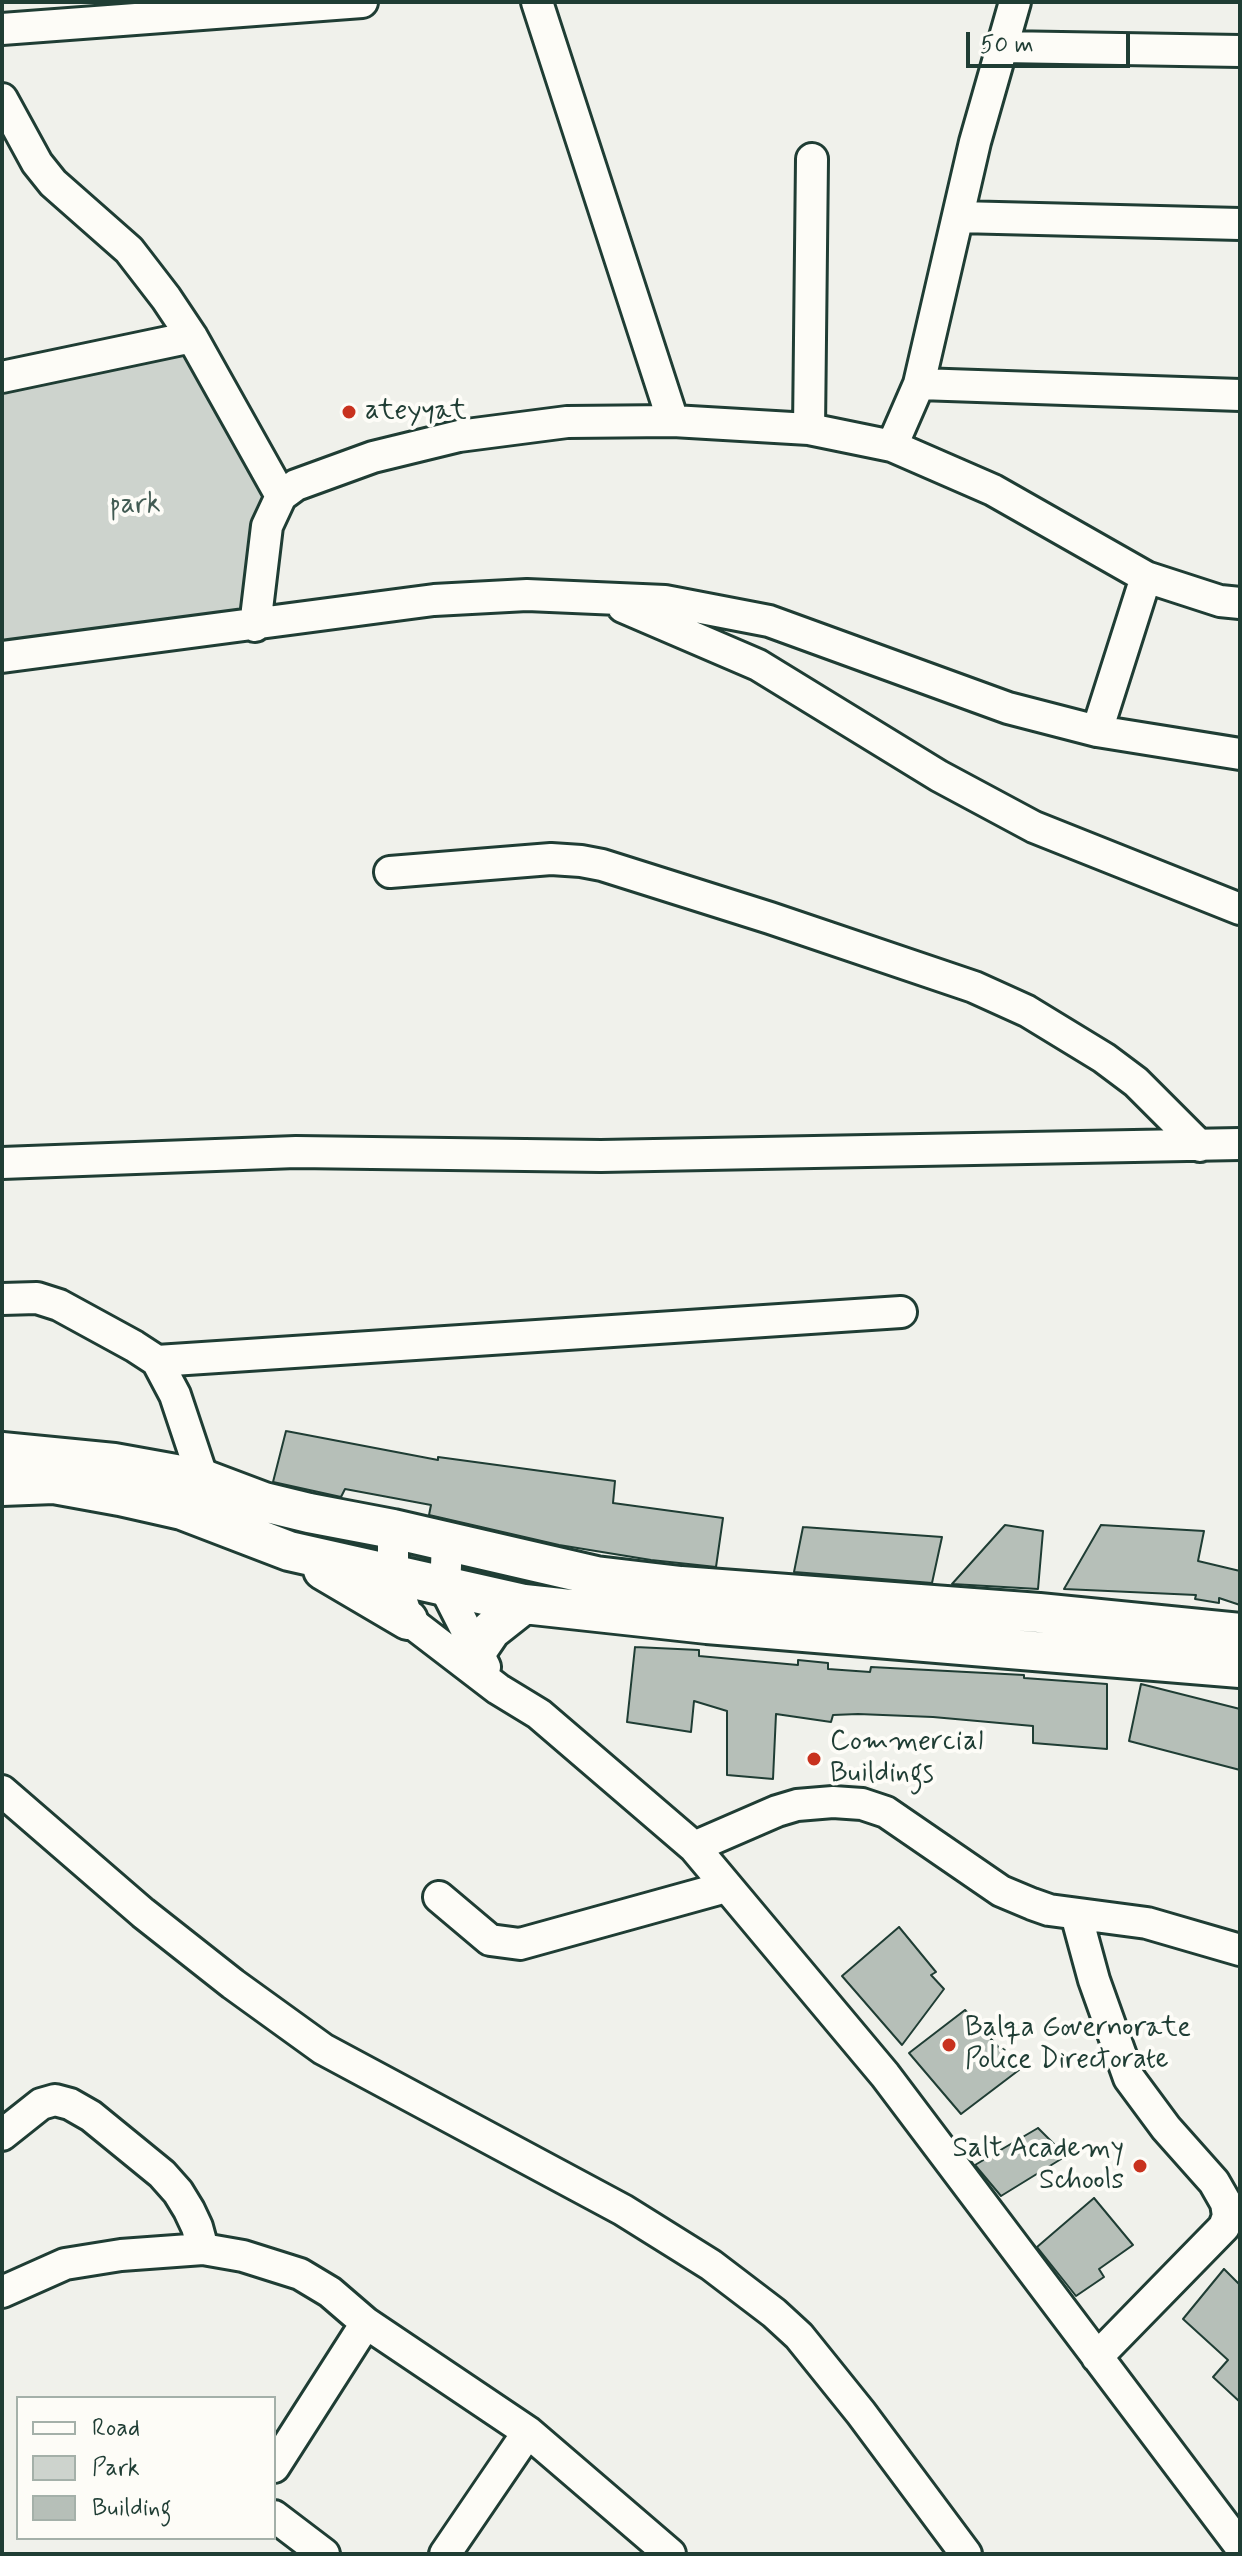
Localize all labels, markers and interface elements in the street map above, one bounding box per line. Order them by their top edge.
scale bar [970,16,1134,66]
text: 50 m [980,30,1034,61]
place label: ateyyat [365,395,467,429]
marker: ateyyat [340,403,358,421]
park label: park [109,489,161,523]
place label: Commercial Buildings [830,1726,983,1792]
marker: Commercial Buildings [805,1750,823,1768]
place label: Balqa Governorate Police Directorate [965,2012,1191,2078]
marker: Balqa Governorate Police Directorate [940,2036,958,2054]
place label: Salt Academy Schools [953,2133,1124,2199]
marker: Salt Academy Schools [1131,2157,1149,2175]
legend [16,2396,276,2540]
text: Road [92,2413,140,2444]
text: Park [92,2453,140,2484]
text: Building [92,2493,172,2524]

